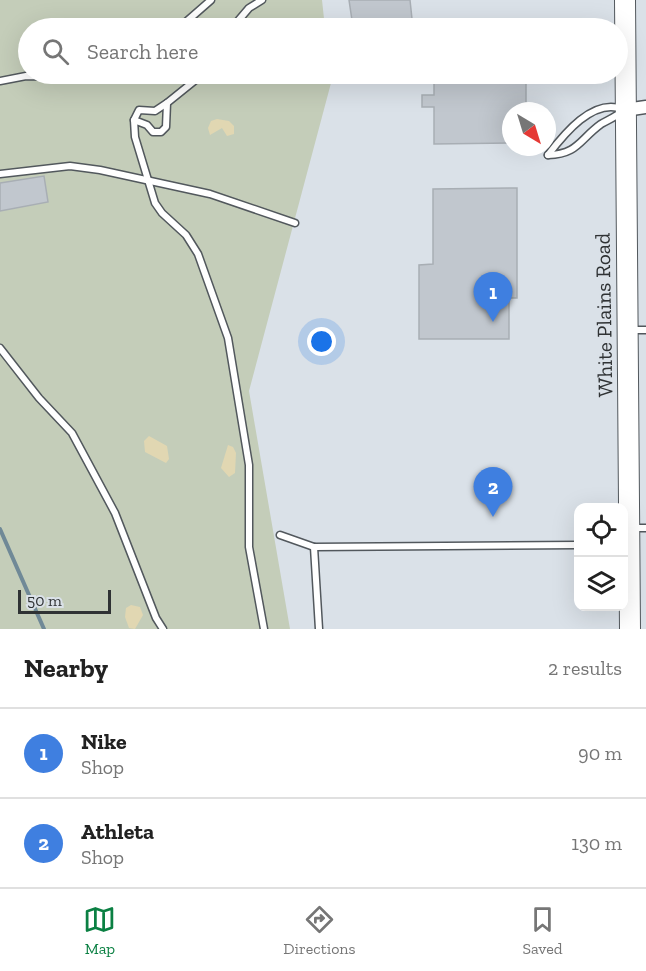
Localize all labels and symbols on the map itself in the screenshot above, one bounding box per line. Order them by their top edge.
north arrow [502,102,556,156]
street label: White Plains Road [590,232,617,397]
pin: 1 [474,272,512,322]
your location [307,327,336,356]
pin: 2 [474,468,512,517]
scale bar [18,587,111,614]

